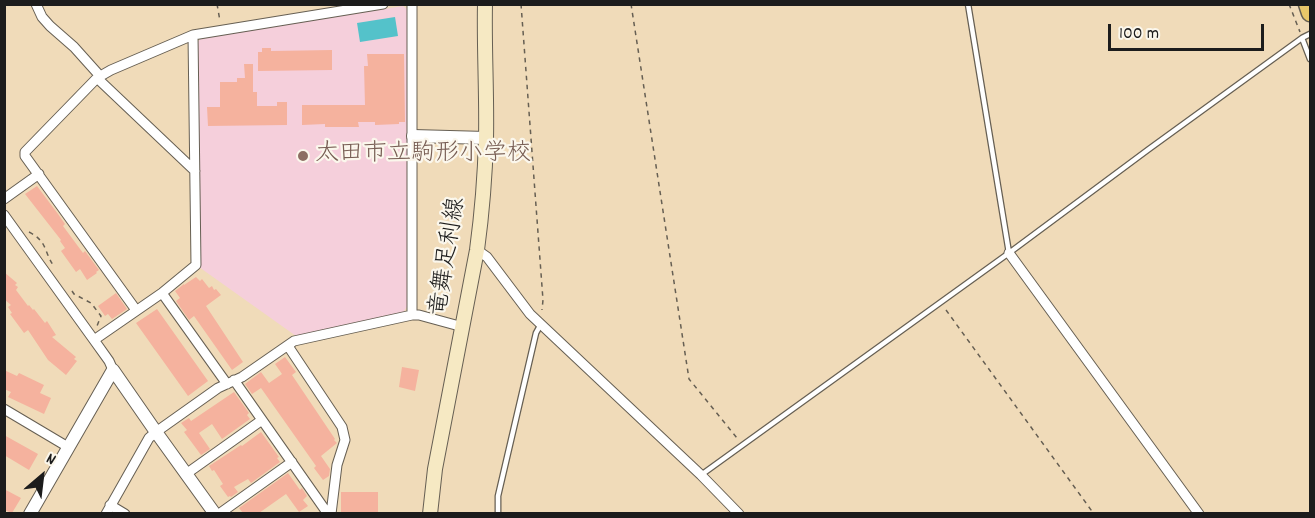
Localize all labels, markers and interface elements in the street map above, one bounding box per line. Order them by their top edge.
scale bar [1111,12,1267,50]
text: 100 m [1119,22,1159,47]
place label: 太田市立駒形小学校 [315,142,531,170]
marker: 太田市立駒形小学校 [296,149,310,163]
street label: 竜舞足利線 [426,195,474,319]
north arrow [12,446,72,506]
text: N [42,448,60,472]

